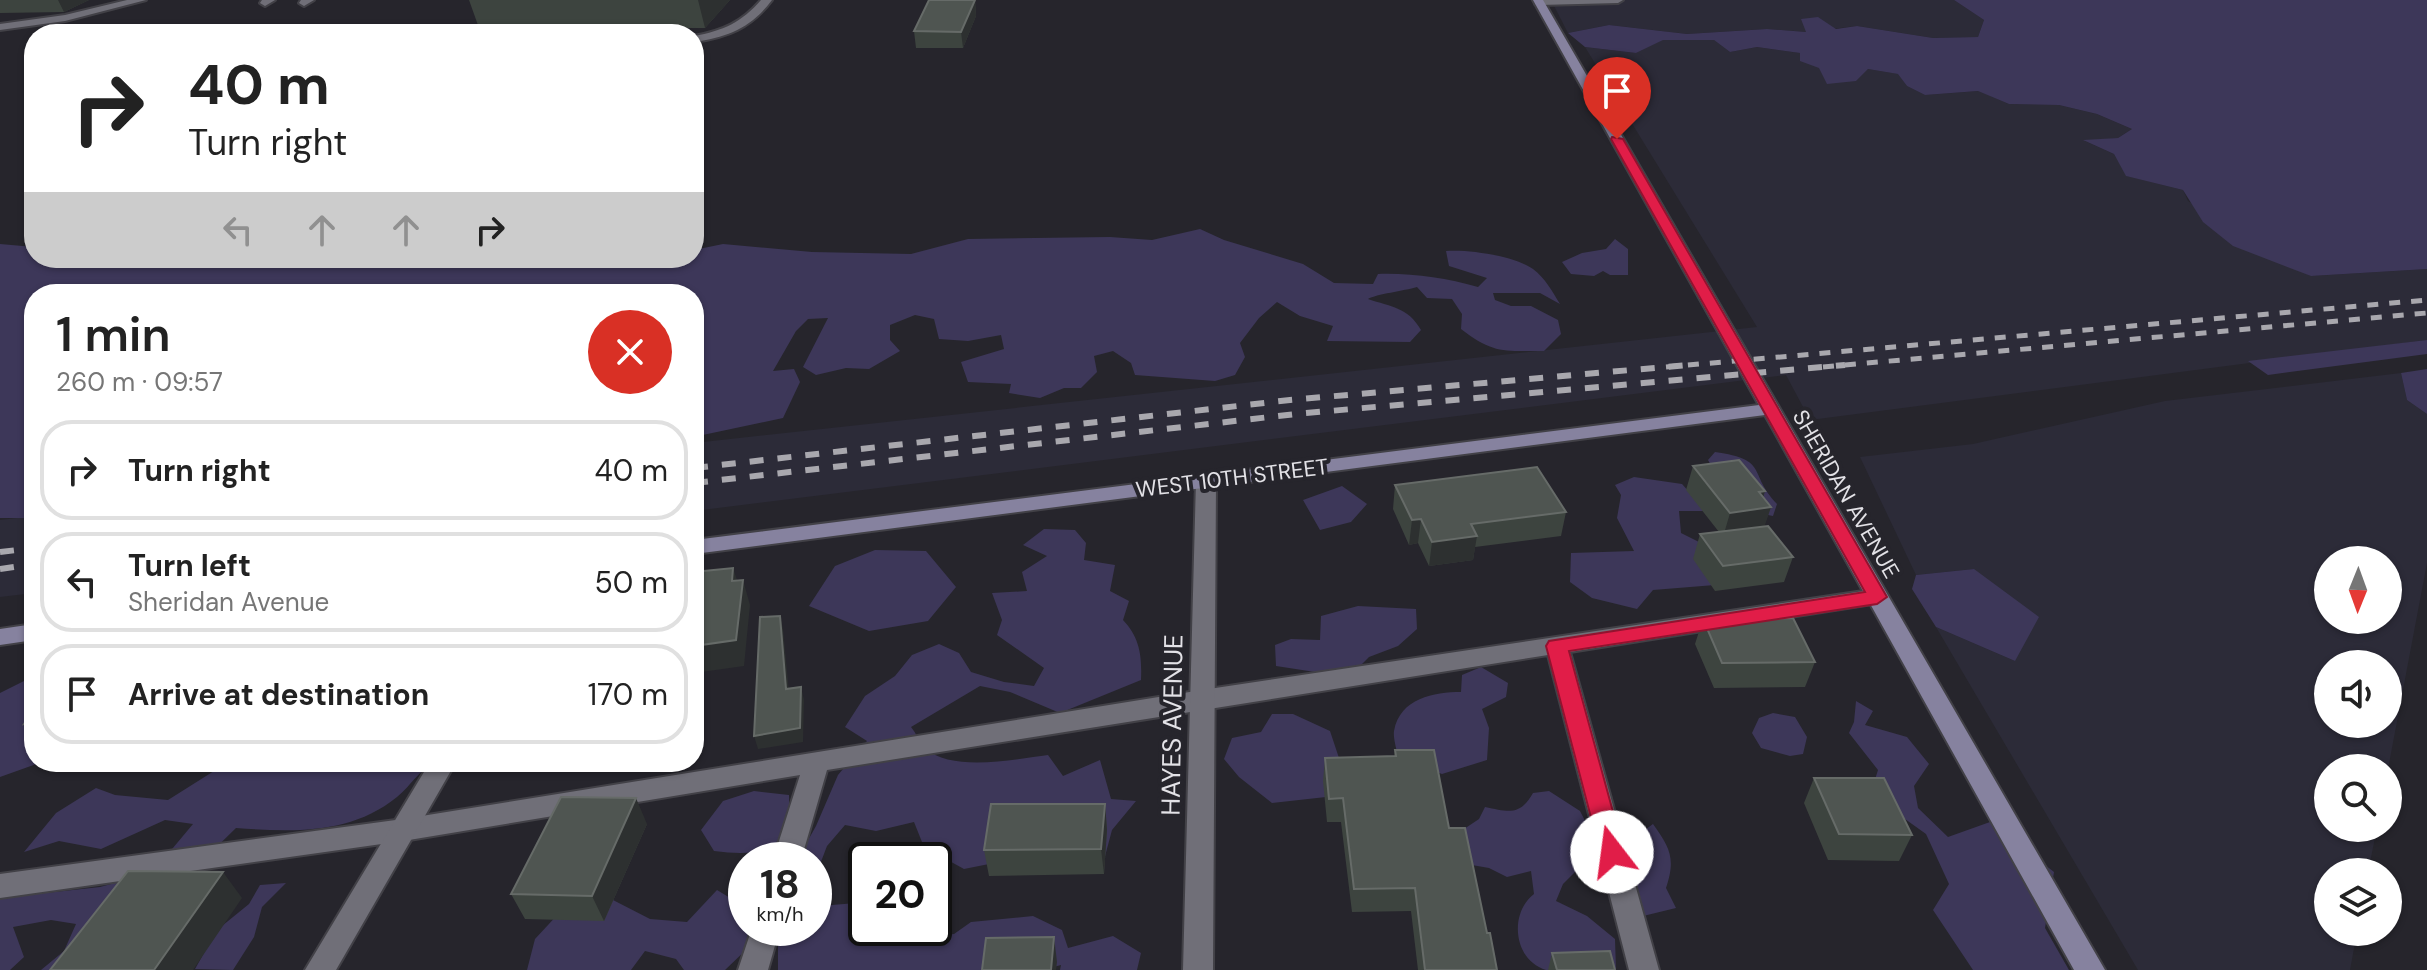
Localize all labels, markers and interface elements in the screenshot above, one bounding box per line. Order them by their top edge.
text: 40 m [188,48,330,121]
icon: right [56,56,160,160]
pin [1583,57,1651,139]
icon: arrive [1595,69,1639,113]
text: Turn right [188,119,347,166]
icon: left [216,208,260,252]
icon: ahead [300,208,344,252]
icon: ahead [384,208,428,252]
icon: right [468,208,512,252]
text: 1 min [56,303,171,366]
button: close [588,310,672,394]
text: 260 m · 09:57 [56,365,223,399]
street label: SHERIDAN AVENUE [1786,405,1906,583]
icon: right [60,448,104,492]
text: Turn right [128,451,271,490]
text: 40 m [595,451,668,490]
street label: WEST 10TH STREET [1134,452,1330,504]
text: Turn left [128,546,251,585]
north arrow [2314,546,2402,634]
map controls [2314,546,2402,946]
icon: left [60,560,104,604]
text: 50 m [594,563,668,602]
text: Sheridan Avenue [128,585,329,619]
street label: HAYES AVENUE [1153,634,1191,816]
button: sound [2314,650,2402,738]
icon: arrive [60,672,104,716]
text: Arrive at destination [128,675,429,714]
text: 170 m [588,675,668,714]
button: search [2314,754,2402,842]
position arrow [1570,810,1654,894]
speed limit sign: 20 [848,842,952,946]
text: 18 [760,858,800,910]
button: layers [2314,858,2402,946]
text: km/h [756,901,804,927]

